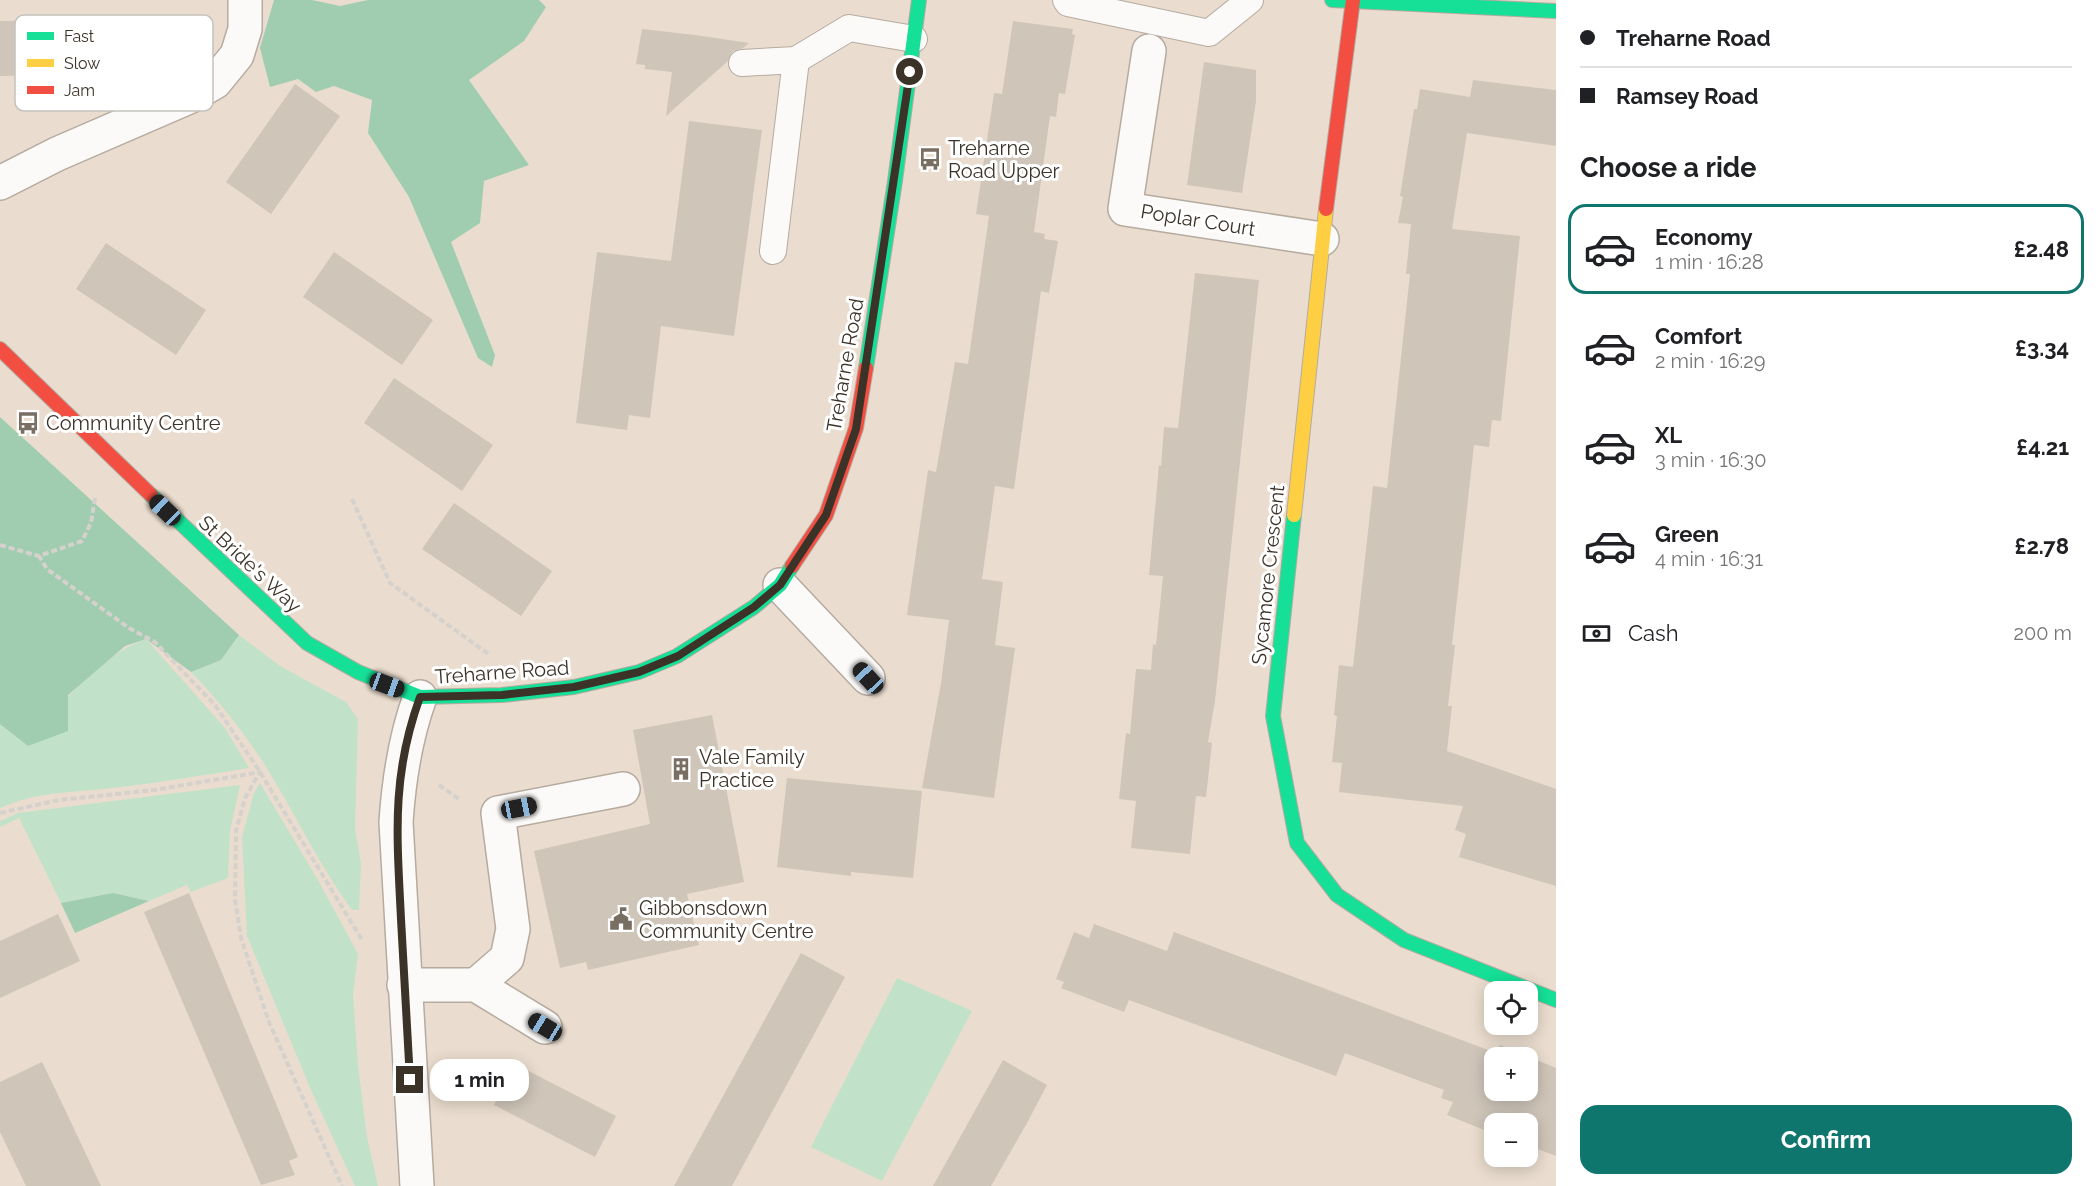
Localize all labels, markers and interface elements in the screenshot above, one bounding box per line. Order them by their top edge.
legend [15,15,213,111]
text: Treharne Road [1616,25,1771,51]
text: Fast [64,27,95,46]
text: Slow [64,54,100,73]
route start [896,58,923,85]
text: Jam [64,81,95,100]
text: Ramsey Road [1616,83,1758,109]
place label: Treharne Road Upper [948,136,1060,183]
bus stop icon: Treharne Road Upper [917,146,943,172]
text: Choose a ride [1580,152,1756,183]
street label: Poplar Court [1139,199,1257,241]
icon: car [1583,222,1637,276]
text: Economy [1655,224,1753,250]
text: £2.48 [2014,236,2069,262]
text: 1 min · 16:28 [1655,250,1764,274]
street label: Treharne Road [821,296,869,434]
icon: car [1583,321,1637,375]
text: Comfort [1655,323,1742,349]
text: £3.34 [2015,335,2069,361]
text: 2 min · 16:29 [1655,349,1765,373]
bus stop icon: Community Centre [15,410,41,436]
place label: Community Centre [46,411,221,435]
icon: car [1583,420,1637,474]
text: XL [1655,422,1682,448]
text: £4.21 [2016,434,2069,460]
text: 3 min · 16:30 [1655,448,1766,472]
street label: Sycamore Crescent [1247,484,1289,666]
car [146,491,184,529]
street label: St Bride's Way [194,510,306,618]
icon: car [1583,519,1637,573]
text: Green [1655,521,1719,547]
text: £2.78 [2014,533,2069,559]
text: 4 min · 16:31 [1655,547,1763,571]
icon: cash [1580,617,1613,650]
text: Cash [1628,620,1679,646]
text: 200 m [2014,621,2072,645]
street label: Treharne Road [434,655,570,689]
car [849,659,887,697]
car [367,670,407,700]
place label: Vale Family Practice [699,745,805,792]
building icon: Vale Family Practice [668,756,694,782]
car [500,796,538,820]
place label: Gibbonsdown Community Centre [639,896,814,943]
public building icon: Gibbonsdown Community Centre [608,906,634,932]
map controls [1484,981,1538,1167]
button: locate [1484,981,1538,1035]
car [525,1010,565,1044]
button: + [1484,1047,1538,1101]
callout: 1 min [431,1059,530,1101]
route end [396,1066,423,1093]
text: 1 min [454,1068,505,1092]
button: Confirm [1580,1105,2072,1174]
button: − [1484,1113,1538,1167]

